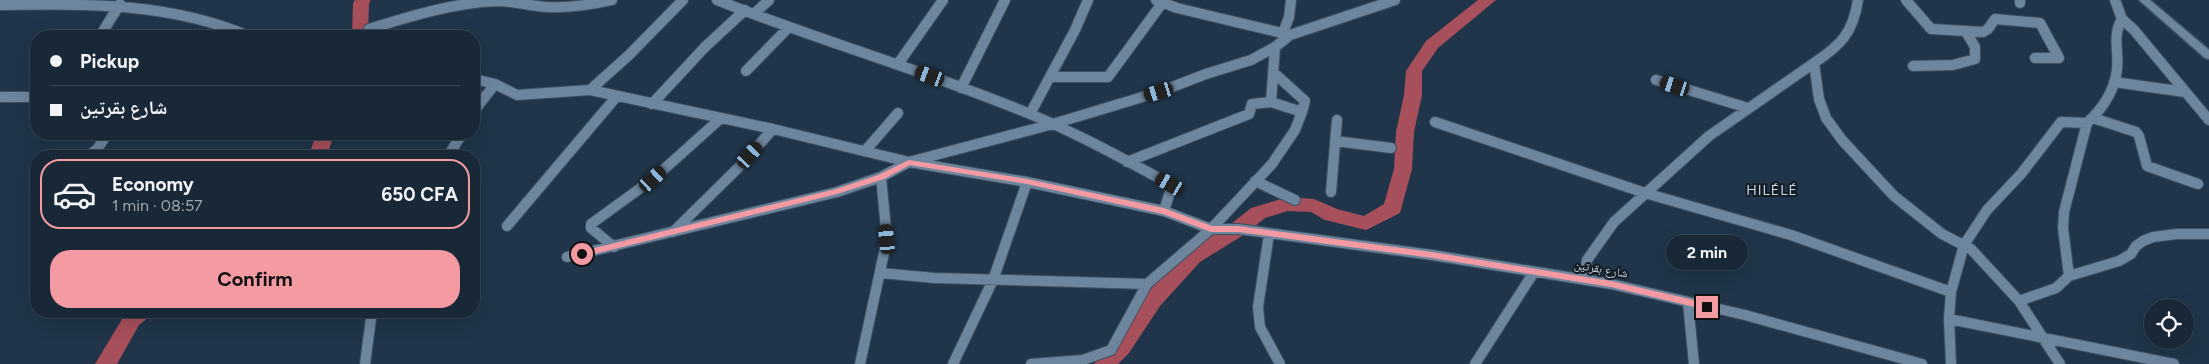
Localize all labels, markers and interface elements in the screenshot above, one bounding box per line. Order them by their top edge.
text: Pickup [80,50,139,73]
car [913,64,946,88]
car [1658,74,1691,98]
car [1142,80,1175,104]
text: شارع بقرتين [80,96,167,119]
car [734,139,765,171]
car [636,163,669,195]
car [1153,170,1186,198]
icon: car [52,172,97,217]
text: Economy [112,173,194,196]
district label: HILÉLÉ [1746,182,1798,199]
text: 650 CFA [381,183,458,206]
text: 1 min · 08:57 [112,196,203,215]
car [878,223,895,255]
callout: 2 min [1666,234,1748,270]
route start [571,243,593,265]
text: 2 min [1687,243,1727,262]
button: Confirm [50,250,460,308]
street label: شارع بقرتين [1573,257,1629,282]
route end [1696,296,1718,318]
map controls [2144,299,2194,349]
button: locate [2144,299,2194,349]

